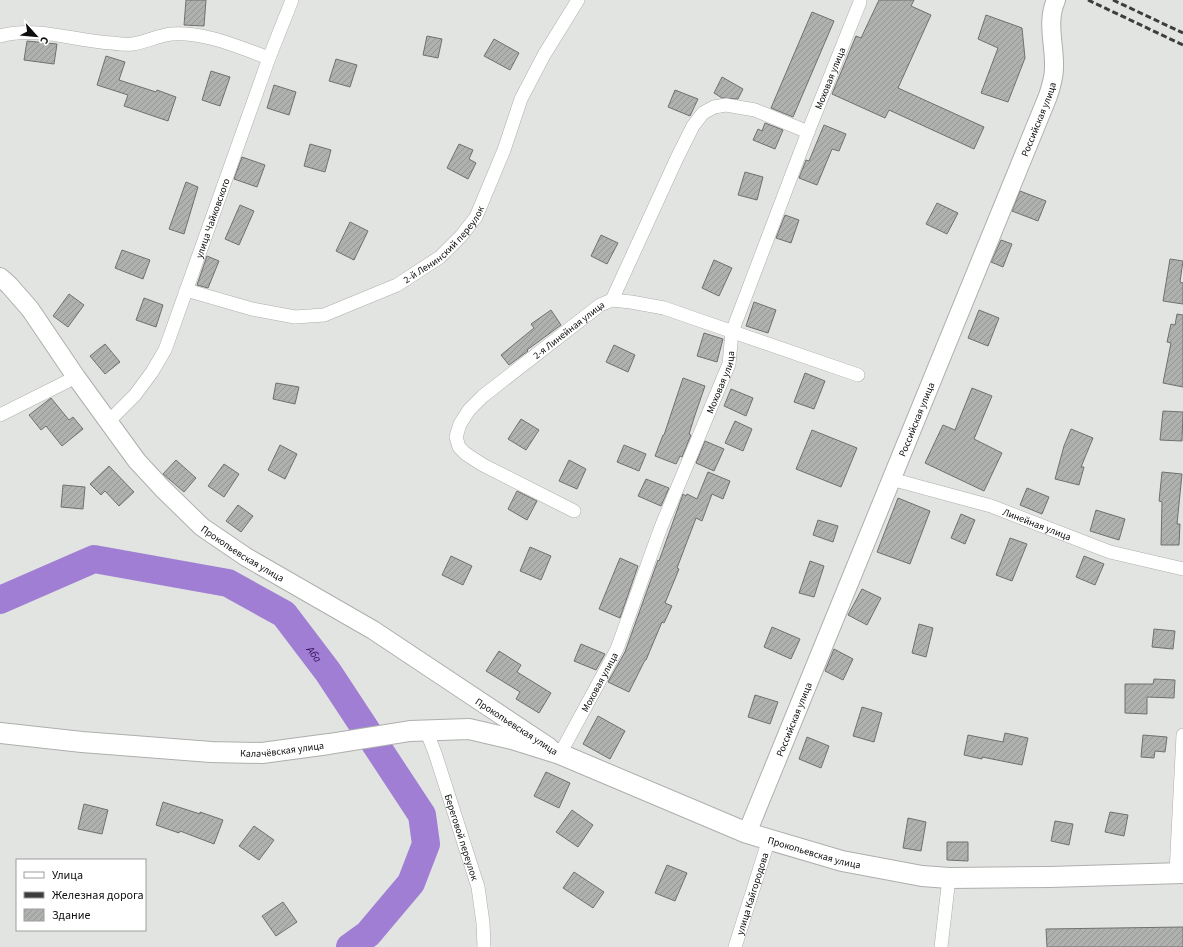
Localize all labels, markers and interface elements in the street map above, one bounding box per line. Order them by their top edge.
north arrow [16,16,56,56]
text: С [36,34,53,47]
street label: Моховая улица [812,45,849,112]
street label: Российская улица [1018,81,1060,159]
street label: улица Чайковского [192,176,234,260]
street label: 2-й Ленинский переулок [401,204,488,287]
street label: 2-я Линейная улица [530,298,607,363]
street label: Моховая улица [703,350,738,416]
street label: Российская улица [896,380,938,459]
street label: Линейная улица [1000,505,1073,544]
street label: Прокопьевская улица [198,522,286,585]
water label: Аба [302,642,325,666]
street label: Моховая улица [578,650,622,715]
street label: Российская улица [773,680,816,759]
street label: Прокопьевская улица [472,695,560,759]
street label: Калачёвская улица [240,739,325,761]
street label: Береговой переулок [441,792,481,882]
street label: Прокопьевская улица [766,833,862,872]
street label: улица Кайгородова [733,851,772,937]
legend [16,859,146,931]
text: Улица [52,867,83,884]
text: Железная дорога [52,887,144,904]
text: Здание [52,907,91,924]

